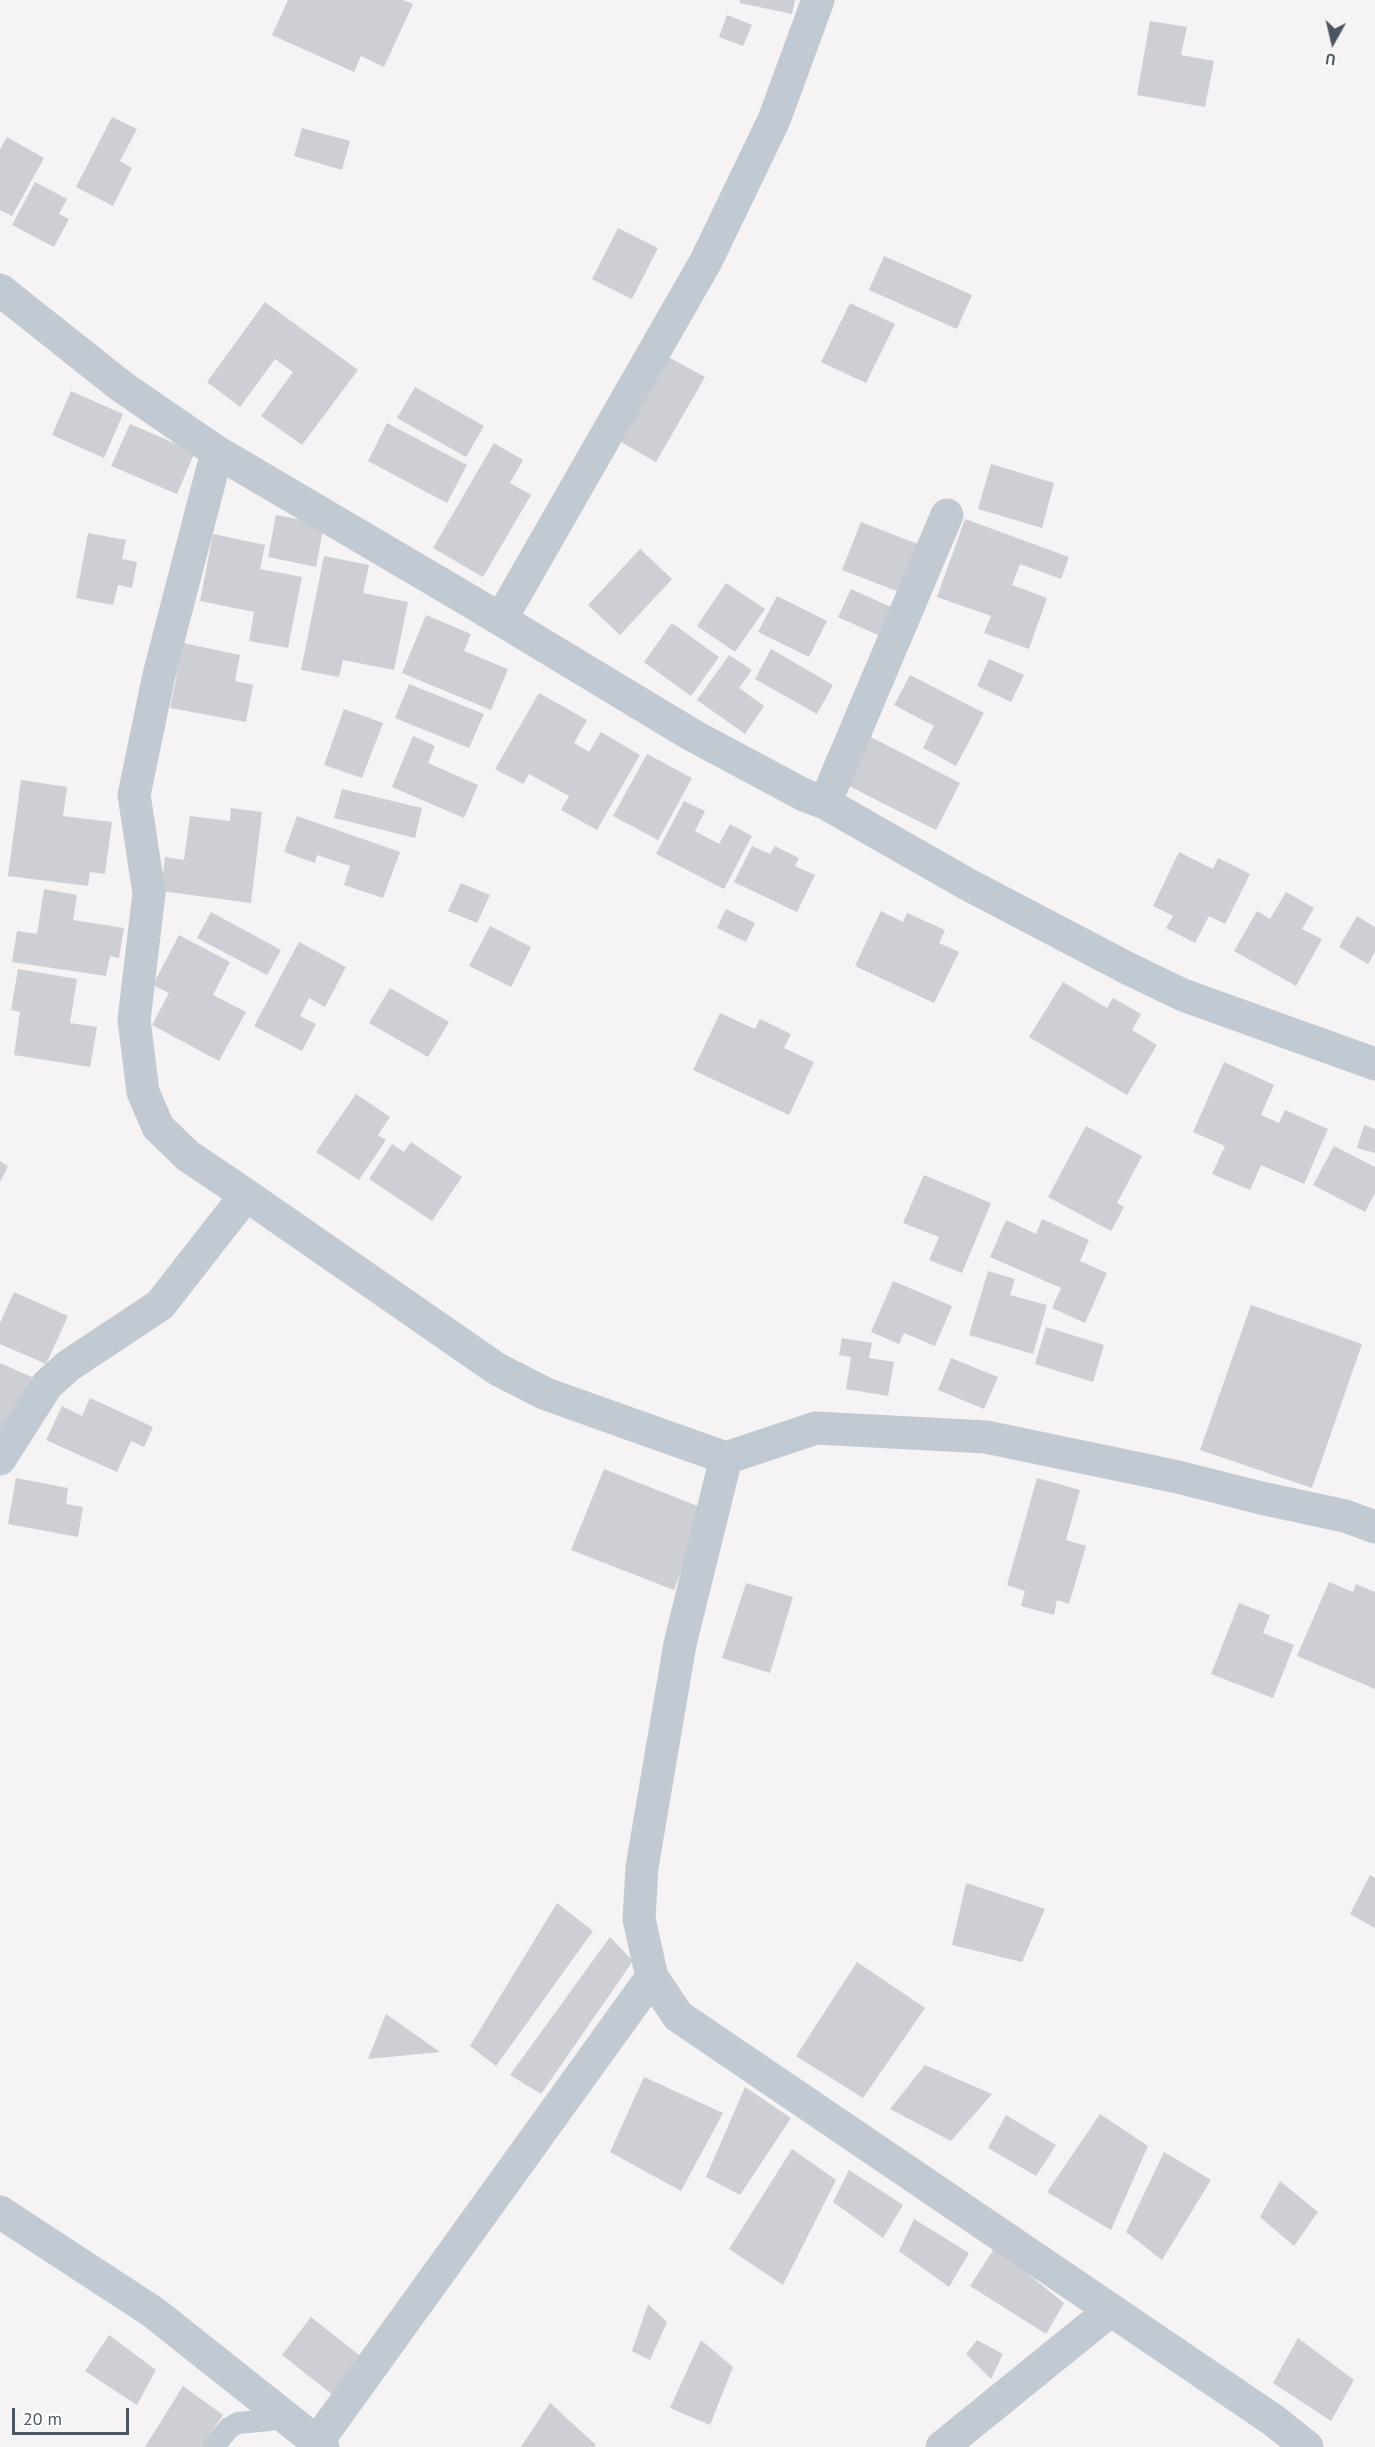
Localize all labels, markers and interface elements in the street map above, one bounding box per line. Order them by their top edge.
north arrow [1303,12,1363,72]
text: U [1324,49,1337,70]
scale bar [15,2396,132,2434]
text: 20 m [23,2407,62,2430]

